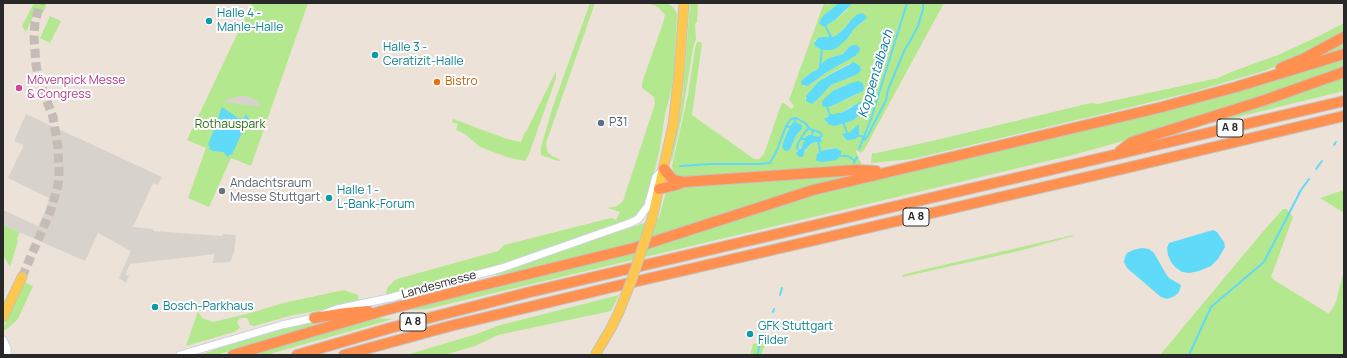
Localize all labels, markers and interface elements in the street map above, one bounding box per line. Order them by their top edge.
place label: Halle 4 - Mahle-Halle [217,7,283,35]
marker: Halle 4 - Mahle-Halle [204,16,214,26]
water label: Koppentalbach [855,28,897,120]
place label: Halle 3 - Ceratizit-Halle [383,41,463,69]
marker: Halle 3 - Ceratizit-Halle [370,50,380,60]
place label: Mövenpick Messe & Congress [27,74,125,102]
place label: Bistro [445,75,478,89]
marker: Bistro [432,77,442,87]
marker: Mövenpick Messe & Congress [14,83,24,93]
place label: P31 [609,116,628,130]
park label: Rothauspark [195,118,265,132]
marker: P31 [596,118,606,128]
road number: A 8 [1217,119,1243,137]
place label: Andachtsraum Messe Stuttgart [230,177,320,205]
place label: Halle 1 - L-Bank-Forum [337,184,415,212]
marker: Andachtsraum Messe Stuttgart [217,186,227,196]
marker: Halle 1 - L-Bank-Forum [324,193,334,203]
road number: A 8 [903,208,929,226]
street label: Landesmesse [400,268,478,302]
place label: Bosch-Parkhaus [163,300,254,314]
marker: Bosch-Parkhaus [150,302,160,312]
road number: A 8 [400,313,426,331]
place label: GFK Stuttgart Filder [758,320,833,348]
marker: GFK Stuttgart Filder [745,329,755,339]

